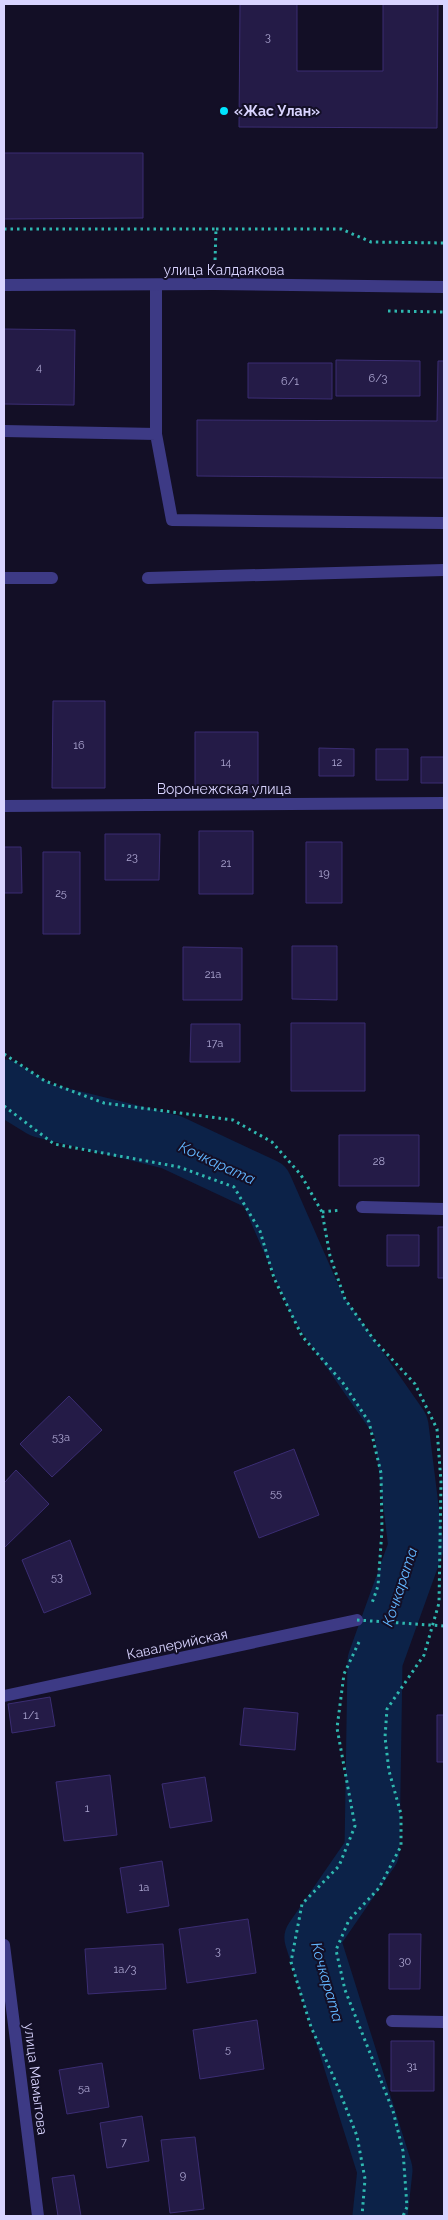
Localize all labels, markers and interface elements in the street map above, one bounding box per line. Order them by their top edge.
house number: 3 [265,31,271,44]
place label: «Жас Улан» [234,103,320,119]
marker: «Жас Улан» [218,105,230,117]
street label: улица Калдаякова [163,262,285,278]
house number: 4 [36,361,42,374]
house number: 6/3 [369,372,388,385]
house number: 6/1 [281,375,299,388]
house number: 16 [73,739,85,752]
house number: 14 [221,756,231,769]
house number: 12 [332,756,342,769]
street label: Воронежская улица [157,781,291,797]
house number: 23 [126,851,138,864]
house number: 21 [221,857,232,870]
house number: 19 [318,867,330,880]
house number: 25 [55,887,67,900]
house number: 21а [205,968,221,981]
house number: 17а [207,1037,223,1050]
water label: Кочкарата [176,1138,258,1188]
house number: 28 [373,1155,385,1168]
house number: 53а [52,1431,70,1444]
house number: 55 [270,1487,282,1500]
water label: Кочкарата [379,1545,421,1629]
house number: 53 [51,1571,63,1584]
street label: Кавалерийская [125,1625,229,1663]
house number: 1/1 [23,1709,39,1722]
house number: 1 [85,1802,90,1815]
house number: 1а [139,1881,149,1894]
water label: Кочкарата [307,1940,347,2024]
house number: 3 [215,1945,221,1958]
house number: 30 [399,1955,412,1968]
house number: 1а/3 [114,1963,137,1976]
street label: улица Мамытова [21,2022,51,2136]
house number: 5 [225,2043,231,2056]
house number: 31 [407,2060,418,2073]
house number: 5а [78,2082,90,2095]
house number: 7 [121,2136,127,2149]
house number: 9 [180,2169,186,2182]

